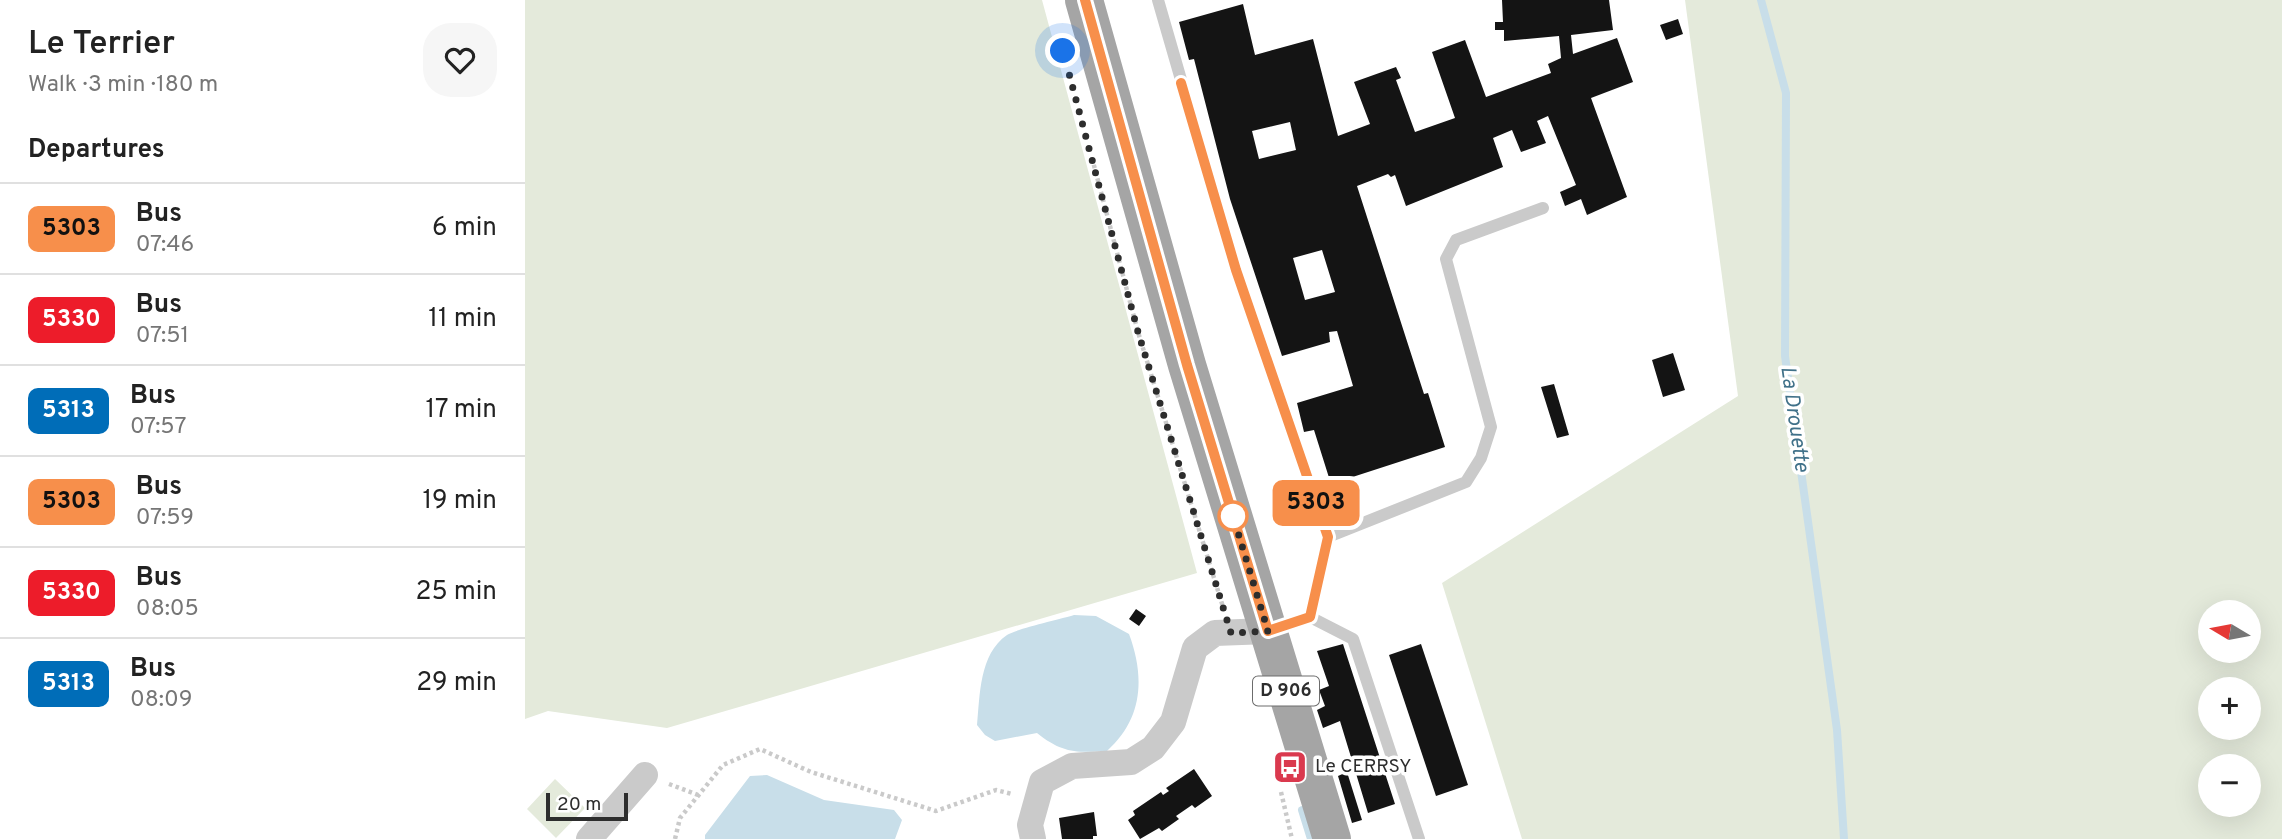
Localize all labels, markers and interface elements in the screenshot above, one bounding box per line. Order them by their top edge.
button: heart [423,23,497,97]
text: Le Terrier [28,24,175,66]
your location [1045,33,1080,68]
text: Walk · 3 min · 180 m [28,71,218,100]
text: Departures [28,134,165,167]
text: Bus [136,198,182,231]
text: 6 min [432,212,497,245]
text: 5303 [42,214,101,244]
text: 07:46 [136,231,194,260]
text: Bus [136,289,182,322]
text: 11 min [428,303,497,336]
text: 5330 [42,305,101,335]
text: 07:51 [136,322,189,351]
water label: La Drouette [1773,364,1815,475]
text: Bus [130,380,176,413]
text: 17 min [425,394,497,427]
text: 5313 [42,396,95,426]
text: 07:57 [130,413,186,442]
text: Bus [136,471,182,504]
line badge: 5303 [1267,480,1365,526]
text: 19 min [422,485,497,518]
text: 5303 [42,487,101,517]
text: 5303 [1287,488,1345,518]
unlabelled marker [1218,501,1248,531]
text: 07:59 [136,504,194,533]
text: Bus [136,562,182,595]
text: 25 min [416,576,497,609]
text: 5330 [42,578,101,608]
text: 08:05 [136,595,199,624]
north arrow [2198,600,2261,663]
map controls [2198,600,2261,817]
text: Bus [130,653,176,686]
text: 29 min [416,667,497,700]
text: 5313 [42,669,95,699]
road number: D 906 [1253,676,1319,706]
button: + [2198,677,2261,740]
text: 08:09 [130,686,193,715]
bus stop icon: Le CERRSY [1271,748,1309,786]
button: − [2198,754,2261,817]
place label: Le CERRSY [1315,755,1412,779]
scale bar [546,790,628,822]
text: 20 m [557,793,601,817]

